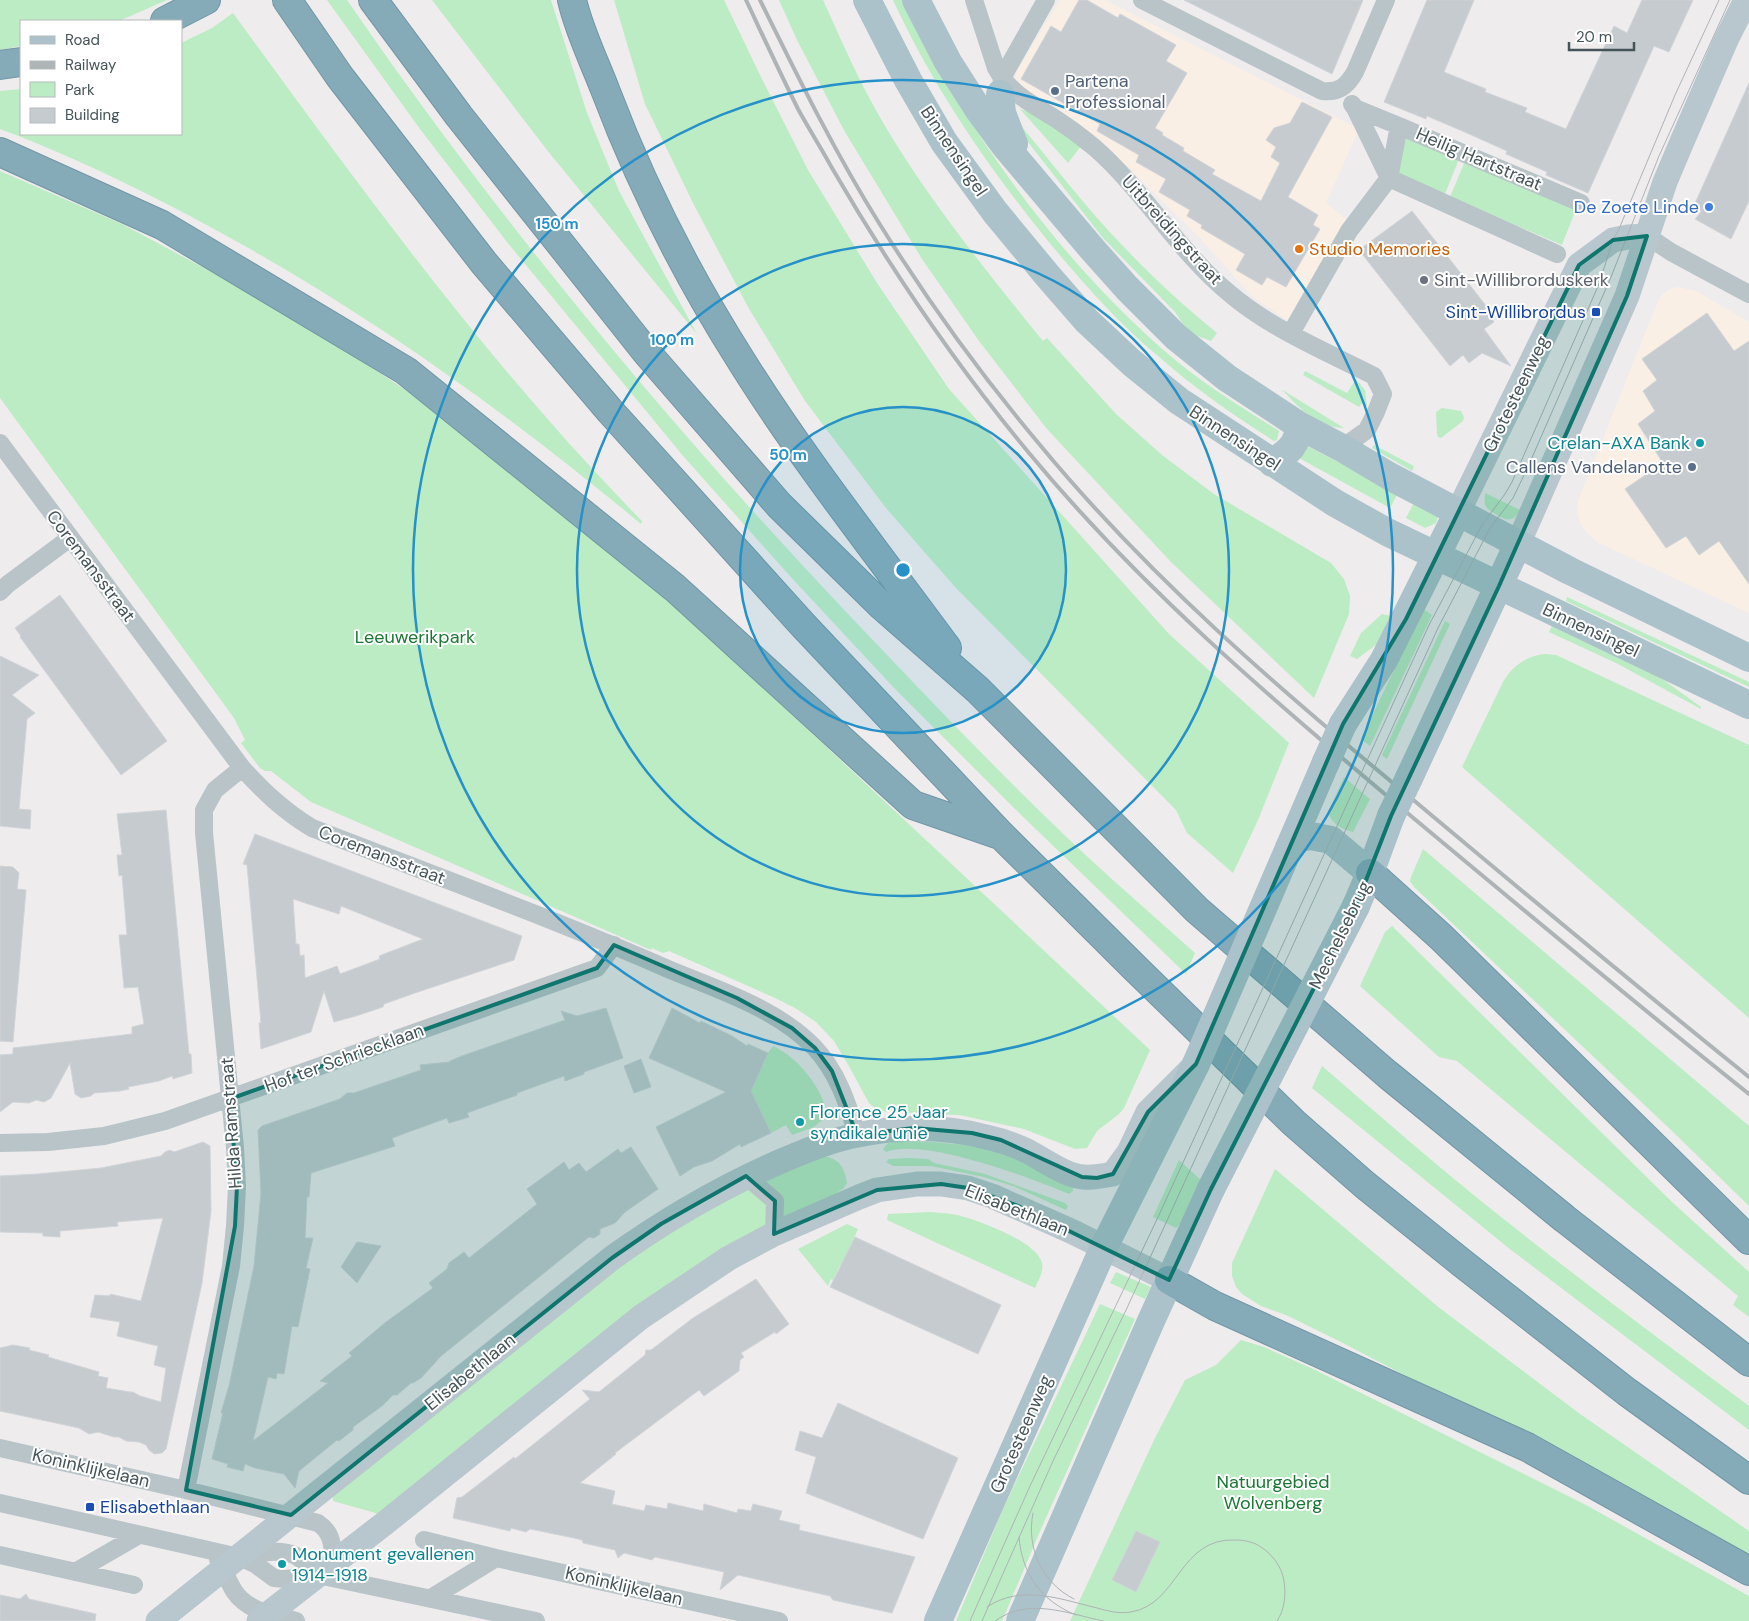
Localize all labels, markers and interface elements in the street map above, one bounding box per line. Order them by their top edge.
legend [20,20,182,135]
scale bar [1569,20,1634,52]
text: 20 m [1576,27,1612,47]
text: Road [65,30,100,50]
text: Railway [65,55,117,75]
place label: Partena Professional [1065,69,1166,114]
text: Park [65,80,95,100]
marker: Partena Professional [1049,85,1061,97]
street label: Binnensingel [915,101,993,201]
text: Building [65,105,120,125]
street label: Heilig Hartstraat [1412,122,1546,196]
street label: Uitbreidingstraat [1116,170,1228,290]
place label: De Zoete Linde [1574,195,1699,219]
marker: De Zoete Linde [1703,201,1715,213]
text: 150 m [536,214,579,234]
place label: Studio Memories [1309,237,1450,261]
marker: Studio Memories [1293,243,1305,255]
place label: Sint-Willibrorduskerk [1434,268,1609,292]
marker: Sint-Willibrorduskerk [1418,274,1430,286]
place label: Sint-Willibrordus [1446,300,1586,324]
marker: Sint-Willibrordus [1590,306,1602,318]
text: 100 m [650,330,694,350]
street label: Grotesteenweg [1477,332,1555,456]
street label: Binnensingel [1185,400,1285,476]
place label: Crelan-AXA Bank [1548,431,1690,455]
marker: Crelan-AXA Bank [1694,437,1706,449]
text: 50 m [769,445,807,465]
place label: Callens Vandelanotte [1506,455,1682,479]
marker: Callens Vandelanotte [1686,461,1698,473]
street label: Coremansstraat [41,505,141,627]
centre of rings [894,561,912,579]
street label: Binnensingel [1539,597,1643,663]
park label: Leeuwerikpark [355,625,475,649]
street label: Coremansstraat [315,820,449,890]
street label: Mechelsebrug [1303,877,1377,993]
street label: Hof ter Schriecklaan [261,1018,427,1098]
street label: Hilda Ramstraat [214,1057,248,1189]
place label: Florence 25 Jaar syndikale unie [810,1100,948,1145]
marker: Florence 25 Jaar syndikale unie [794,1116,806,1128]
street label: Elisabethlaan [962,1178,1072,1242]
street label: Elisabethlaan [420,1328,520,1416]
street label: Grotesteenweg [984,1371,1058,1497]
street label: Koninklijkelaan [30,1443,152,1493]
park label: Natuurgebied Wolvenberg [1216,1470,1330,1515]
place label: Elisabethlaan [100,1495,210,1519]
marker: Elisabethlaan [84,1501,96,1513]
place label: Monument gevallenen 1914-1918 [292,1542,474,1587]
marker: Monument gevallenen 1914-1918 [276,1558,288,1570]
street label: Koninklijkelaan [563,1561,685,1611]

